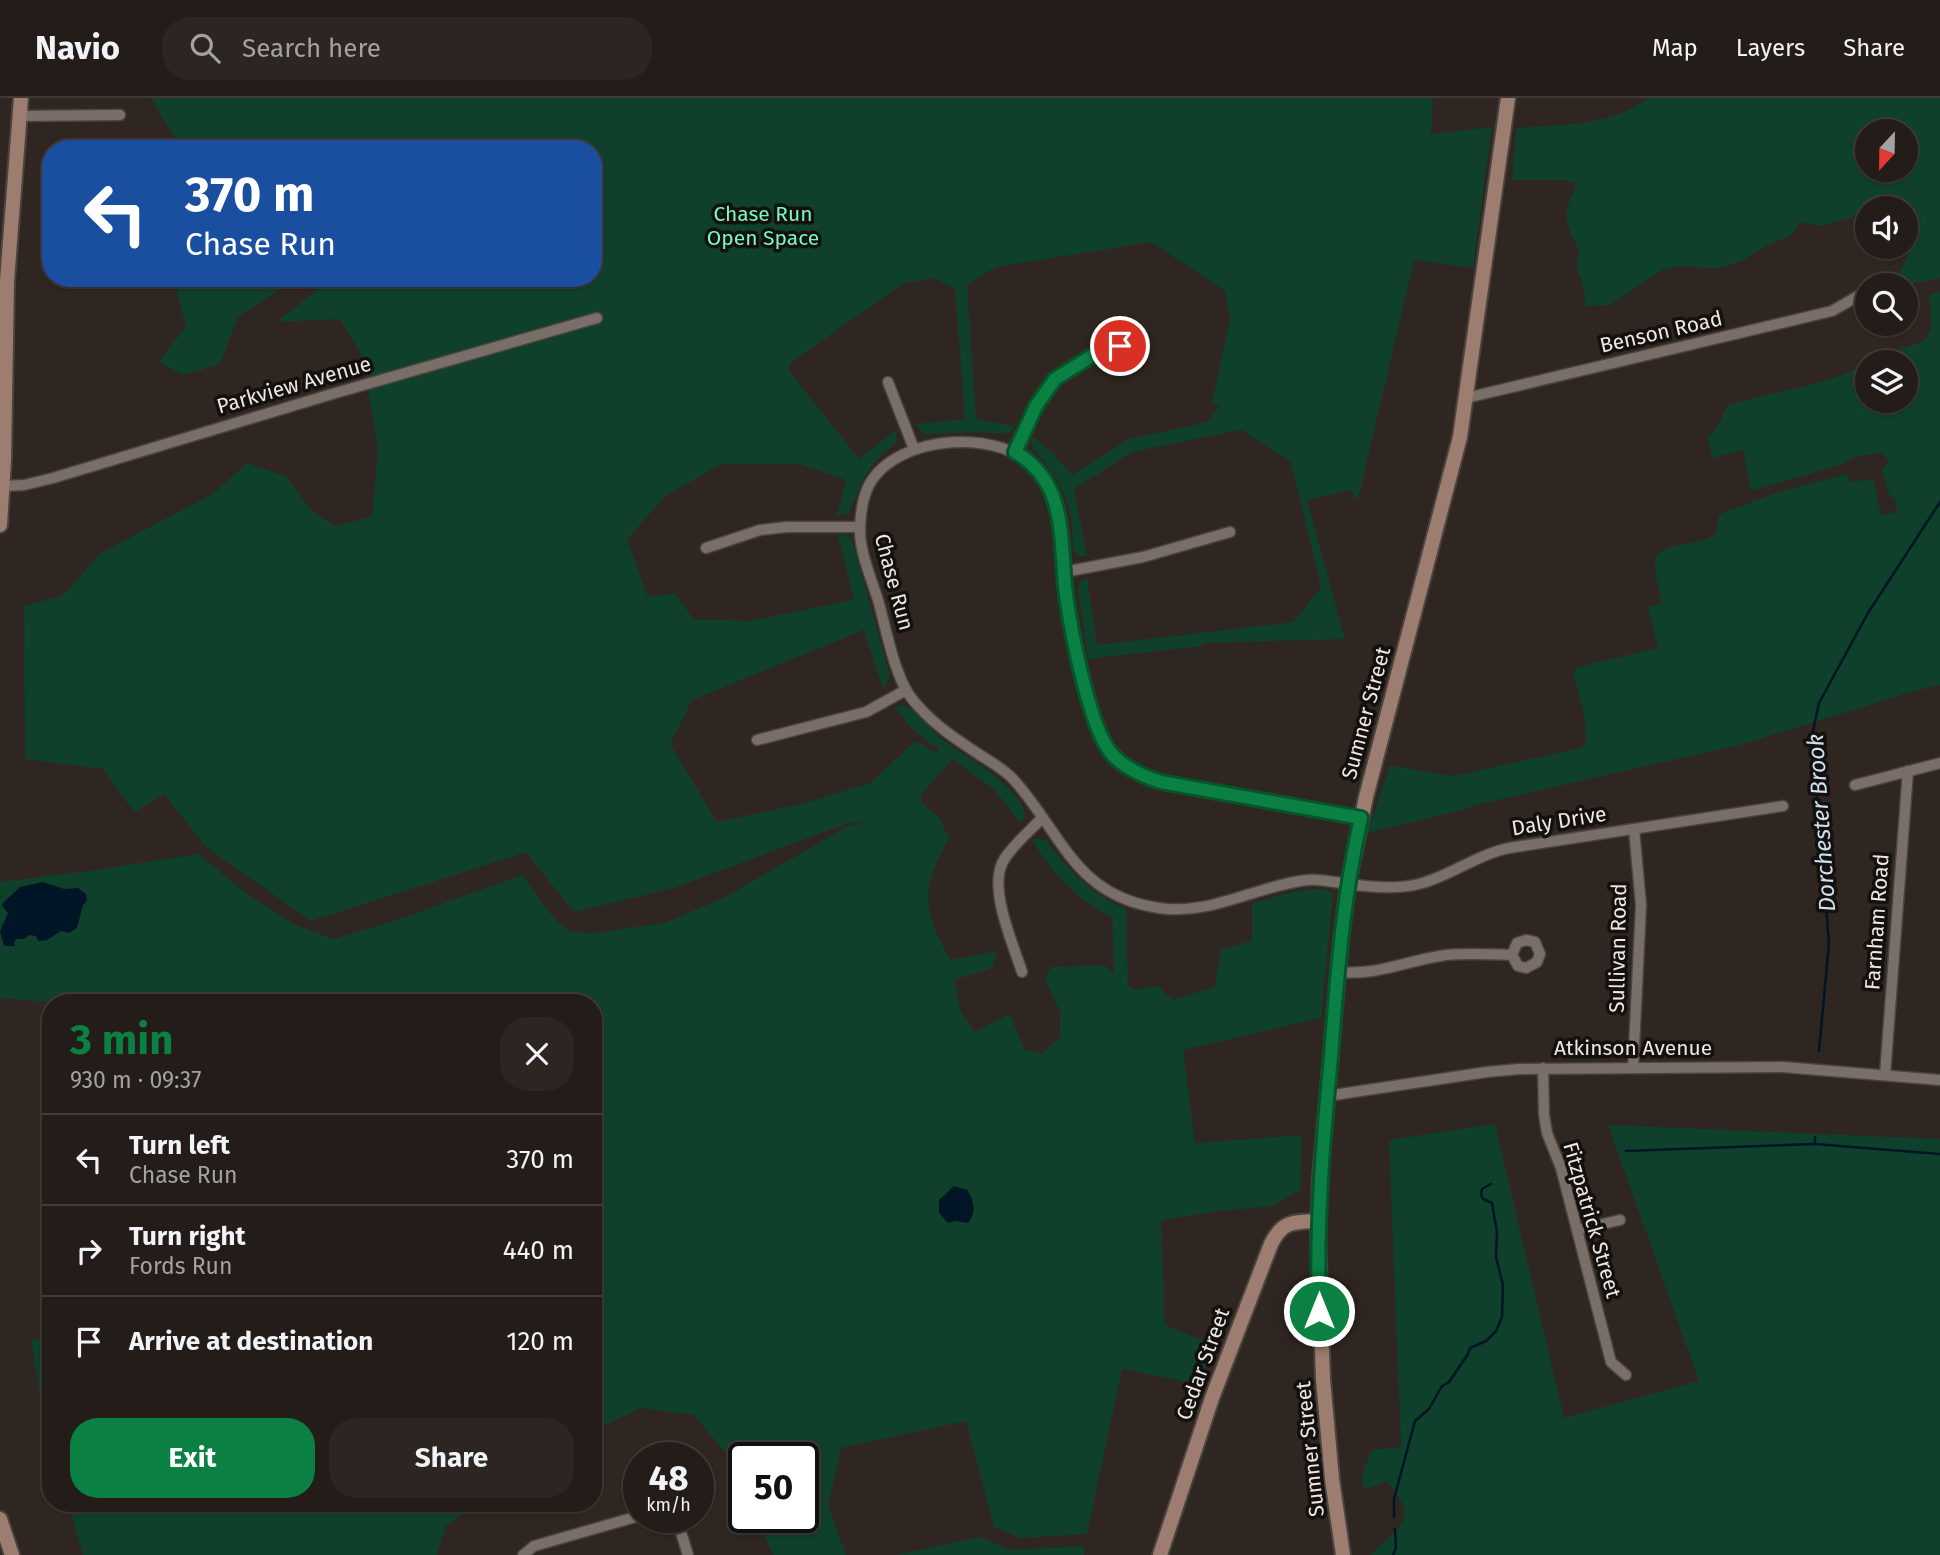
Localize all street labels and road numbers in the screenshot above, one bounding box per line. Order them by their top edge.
street label: Benson Road [1597,305,1725,359]
street label: Parkview Avenue [214,351,374,419]
street label: Chase Run [869,531,919,633]
street label: Sumner Street [1336,644,1396,782]
street label: Daly Drive [1510,801,1608,841]
street label: Farnham Road [1859,853,1895,991]
street label: Sullivan Road [1604,883,1632,1013]
street label: Atkinson Avenue [1554,1035,1712,1061]
street label: Fitzpatrick Street [1557,1139,1627,1301]
street label: Cedar Street [1171,1304,1235,1424]
street label: Sumner Street [1290,1380,1330,1518]

